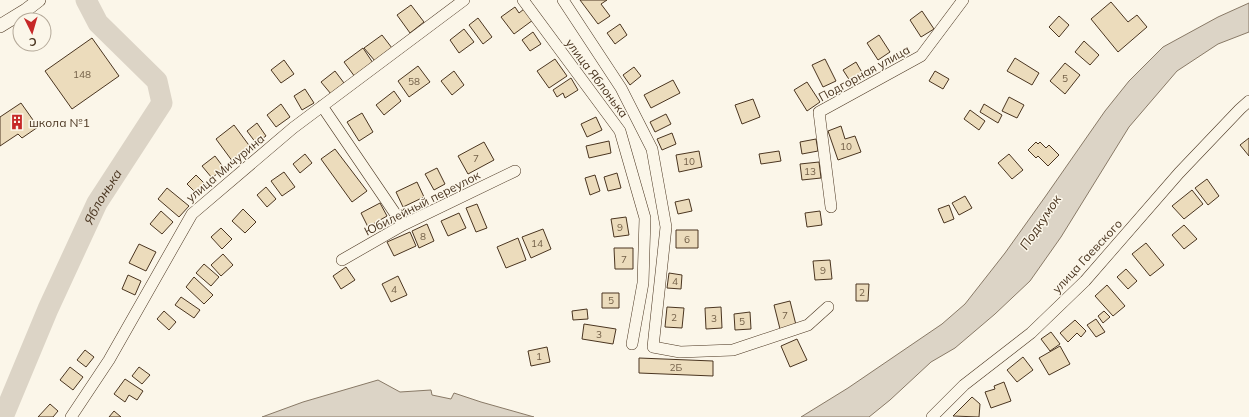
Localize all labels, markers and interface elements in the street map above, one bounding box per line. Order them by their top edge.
north arrow [12,12,52,52]
text: С [28,35,37,49]
street label: улица Яблонька [562,36,632,120]
street label: Подгорная улица [816,42,912,104]
house number: 148 [73,68,91,81]
house number: 5 [1062,72,1068,85]
house number: 58 [408,75,420,88]
building icon: школа №1 [8,113,26,131]
place label: школа №1 [29,115,90,130]
street label: улица Мичурина [183,131,267,205]
house number: 10 [840,140,852,153]
house number: 7 [473,152,479,165]
house number: 10 [683,155,695,168]
house number: 13 [804,165,816,178]
water label: Яблонька [80,166,125,228]
street label: Юбилейный переулок [362,167,483,239]
water label: Подкумок [1016,191,1065,252]
street label: улица Гаевского [1049,216,1125,296]
house number: 9 [617,221,623,234]
house number: 8 [420,230,426,243]
house number: 6 [684,233,690,246]
house number: 14 [531,237,543,250]
house number: 7 [621,253,627,266]
house number: 9 [820,264,826,277]
house number: 4 [672,275,678,288]
house number: 4 [391,283,397,296]
house number: 2 [859,286,865,299]
house number: 5 [608,294,614,307]
house number: 7 [782,309,788,322]
house number: 2 [671,311,677,324]
house number: 3 [711,312,717,325]
house number: 5 [739,315,745,328]
house number: 3 [596,328,602,341]
house number: 1 [536,350,542,363]
house number: 2Б [670,361,683,374]

